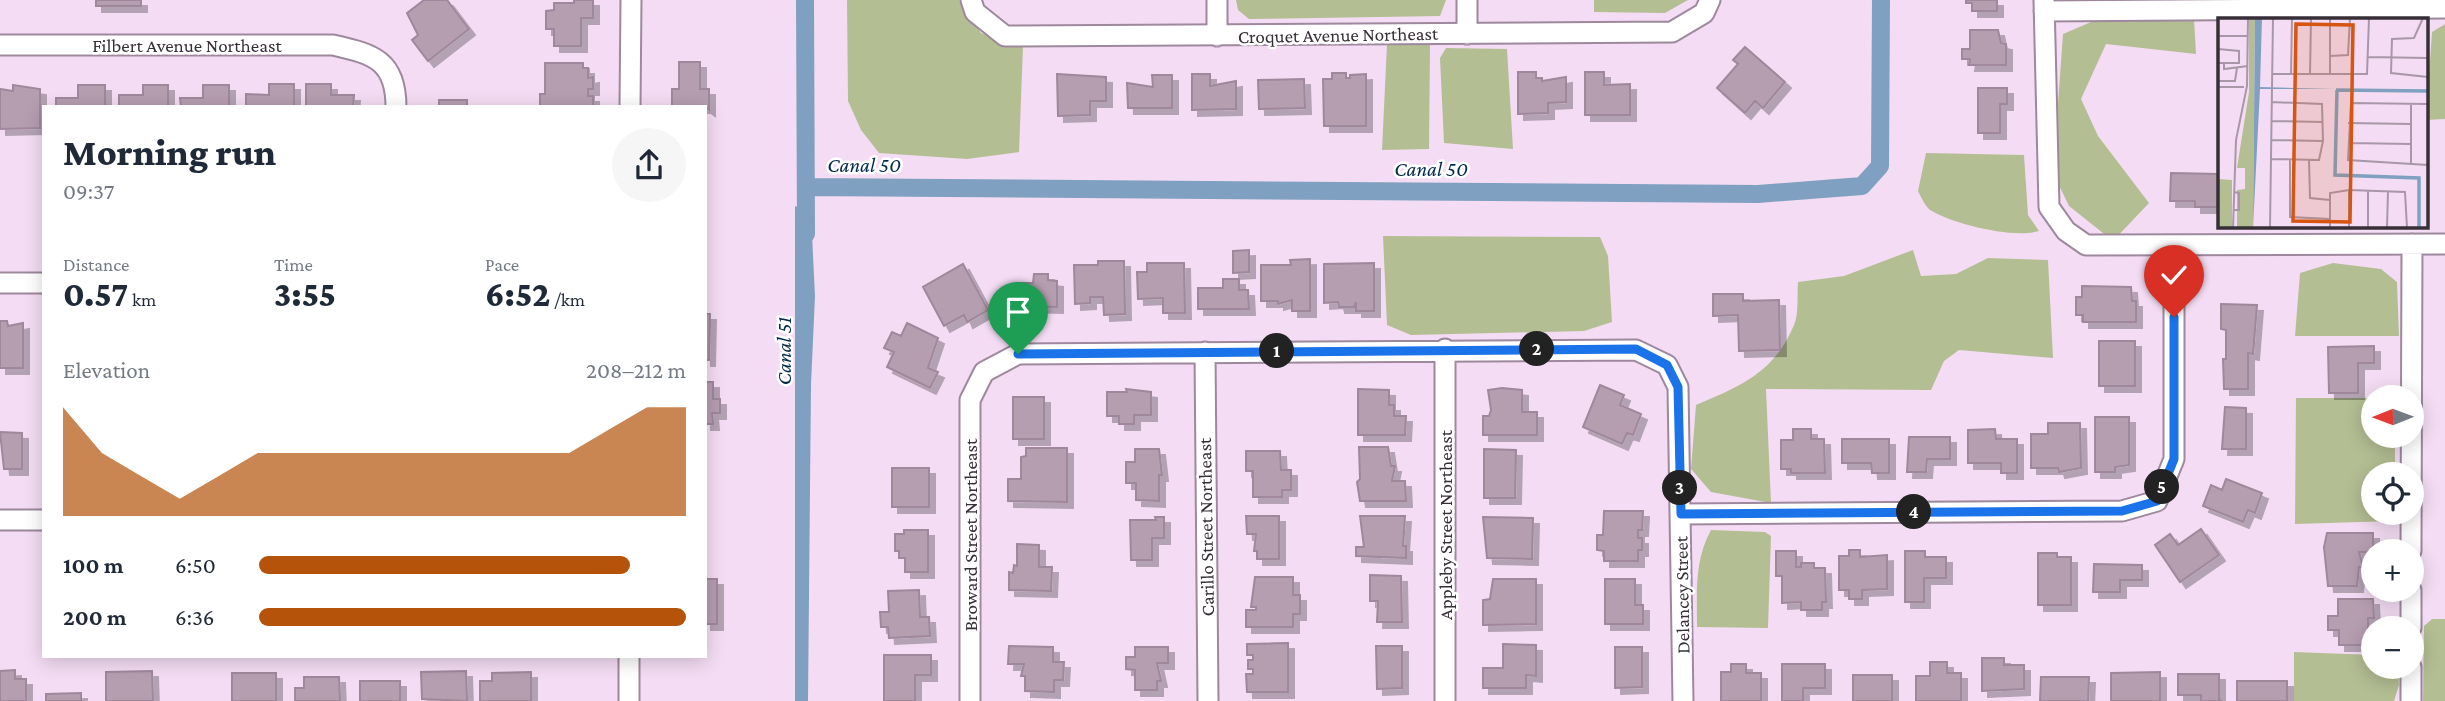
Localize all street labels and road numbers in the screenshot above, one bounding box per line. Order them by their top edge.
street label: Croquet Avenue Northeast [1238,23,1439,47]
street label: Filbert Avenue Northeast [92,35,282,56]
street label: Appleby Street Northeast [1435,429,1456,620]
street label: Carillo Street Northeast [1194,437,1218,616]
street label: Broward Street Northeast [960,438,981,631]
street label: Delancey Street [1670,535,1694,654]

